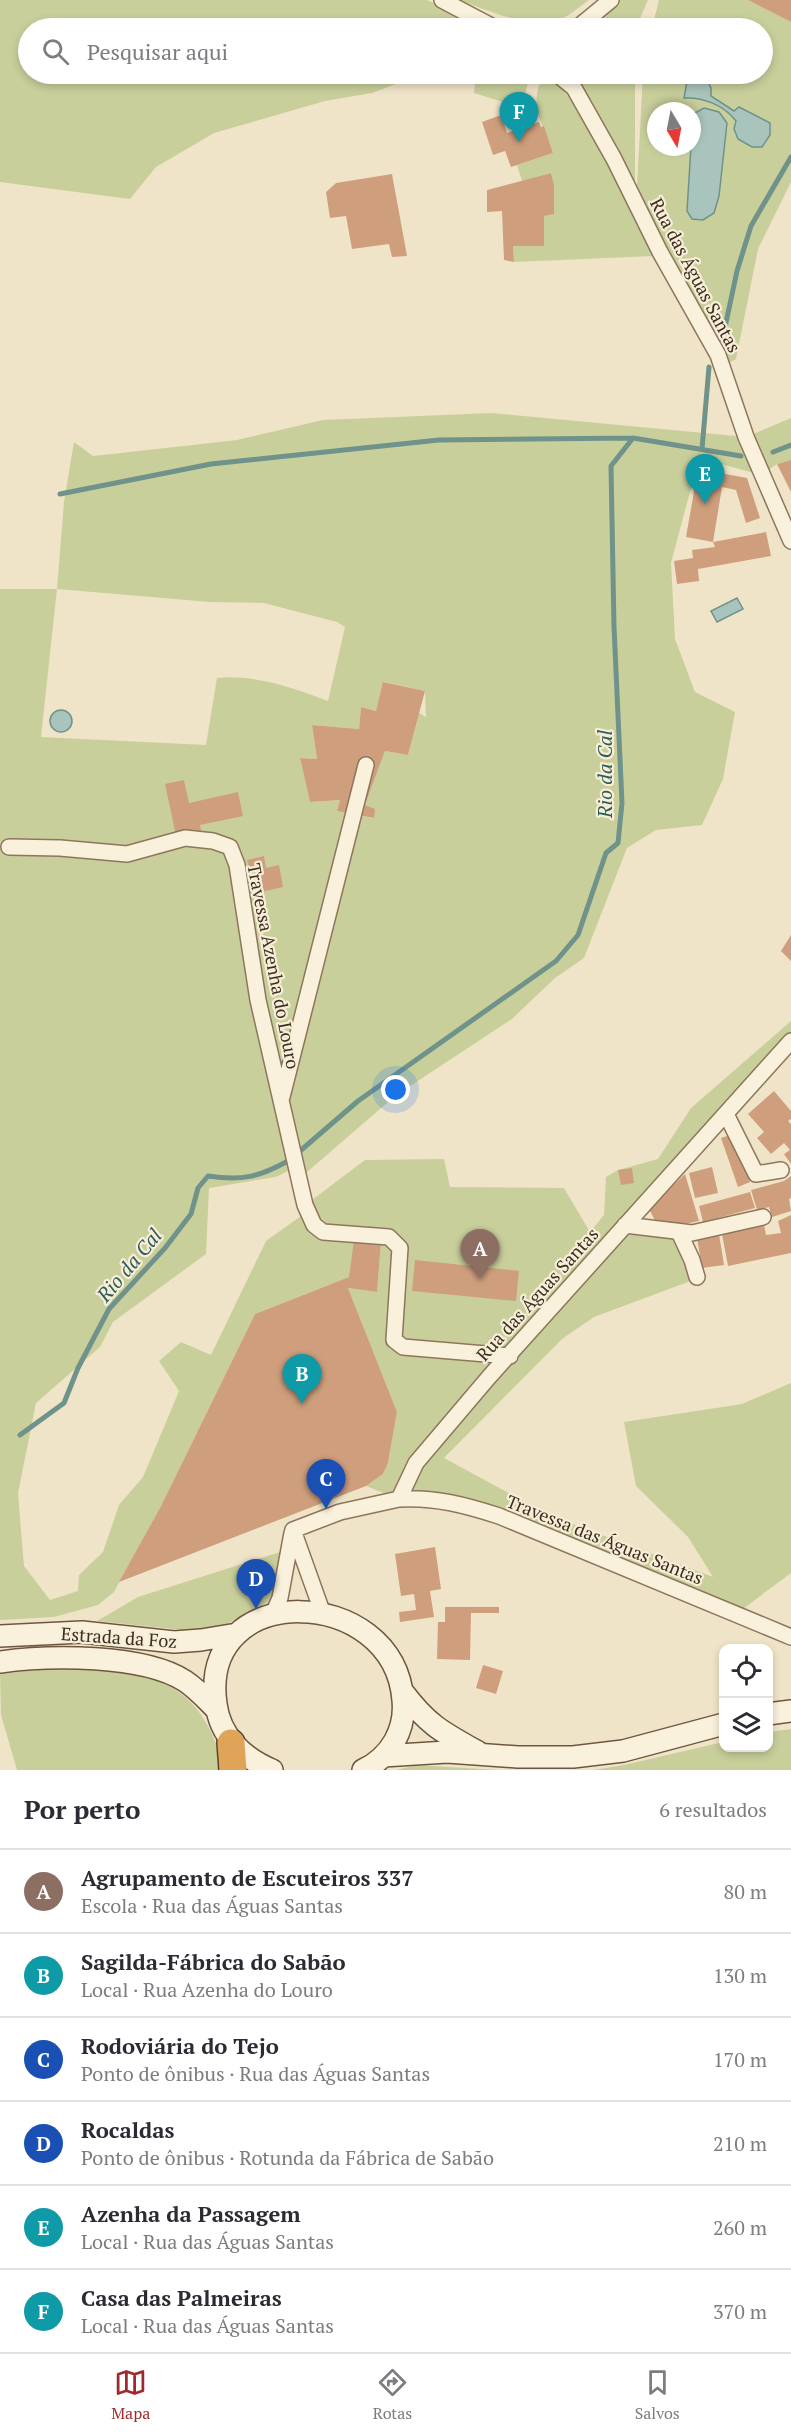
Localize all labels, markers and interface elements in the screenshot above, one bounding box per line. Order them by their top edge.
search box [18,18,773,84]
icon: search [39,35,72,68]
text: Pesquisar aqui [87,37,228,66]
pin: F [500,92,538,142]
north arrow [647,102,701,156]
street label: Rua das Águas Santas [645,193,747,357]
pin: E [686,454,724,504]
water label: Rio da Cal [591,730,618,819]
street label: Travessa Azenha do Louro [242,861,306,1071]
your location [381,1075,410,1104]
water label: Rio da Cal [90,1222,168,1308]
street label: Rua das Águas Santas [471,1222,603,1366]
pin: A [460,1230,500,1279]
pin: B [282,1354,322,1404]
pin: C [306,1460,346,1509]
street label: Travessa das Águas Santas [503,1489,707,1589]
pin: D [236,1560,276,1609]
street label: Estrada da Foz [60,1621,178,1653]
map controls [719,1644,773,1752]
button: locate [719,1644,773,1698]
button: layers [719,1698,773,1752]
text: Por perto [24,1792,140,1826]
text: 6 resultados [659,1796,767,1823]
text: Agrupamento de Escuteiros 337 [81,1863,414,1892]
text: A [36,1878,51,1905]
text: 80 m [724,1878,767,1905]
text: Escola · Rua das Águas Santas [81,1892,343,1919]
text: Sagilda-Fábrica do Sabão [81,1947,346,1976]
text: B [37,1962,50,1989]
text: 130 m [713,1962,767,1989]
text: Local · Rua Azenha do Louro [81,1976,333,2003]
text: Rodoviária do Tejo [81,2031,279,2060]
text: C [37,2046,50,2073]
text: 170 m [713,2046,767,2073]
text: Ponto de ônibus · Rua das Águas Santas [81,2060,430,2087]
text: Rocaldas [81,2115,174,2144]
text: D [36,2130,51,2157]
text: 210 m [713,2130,767,2157]
text: Ponto de ônibus · Rotunda da Fábrica de Sabão [81,2144,494,2171]
text: Azenha da Passagem [81,2199,301,2228]
text: E [37,2214,50,2241]
text: 260 m [713,2214,767,2241]
text: Local · Rua das Águas Santas [81,2228,334,2255]
text: Casa das Palmeiras [81,2283,282,2312]
text: F [38,2298,49,2325]
text: 370 m [713,2298,767,2325]
text: Local · Rua das Águas Santas [81,2312,334,2339]
tab: Mapa [111,2366,150,2424]
tab: Rotas [373,2366,412,2424]
tab: Salvos [635,2366,680,2424]

